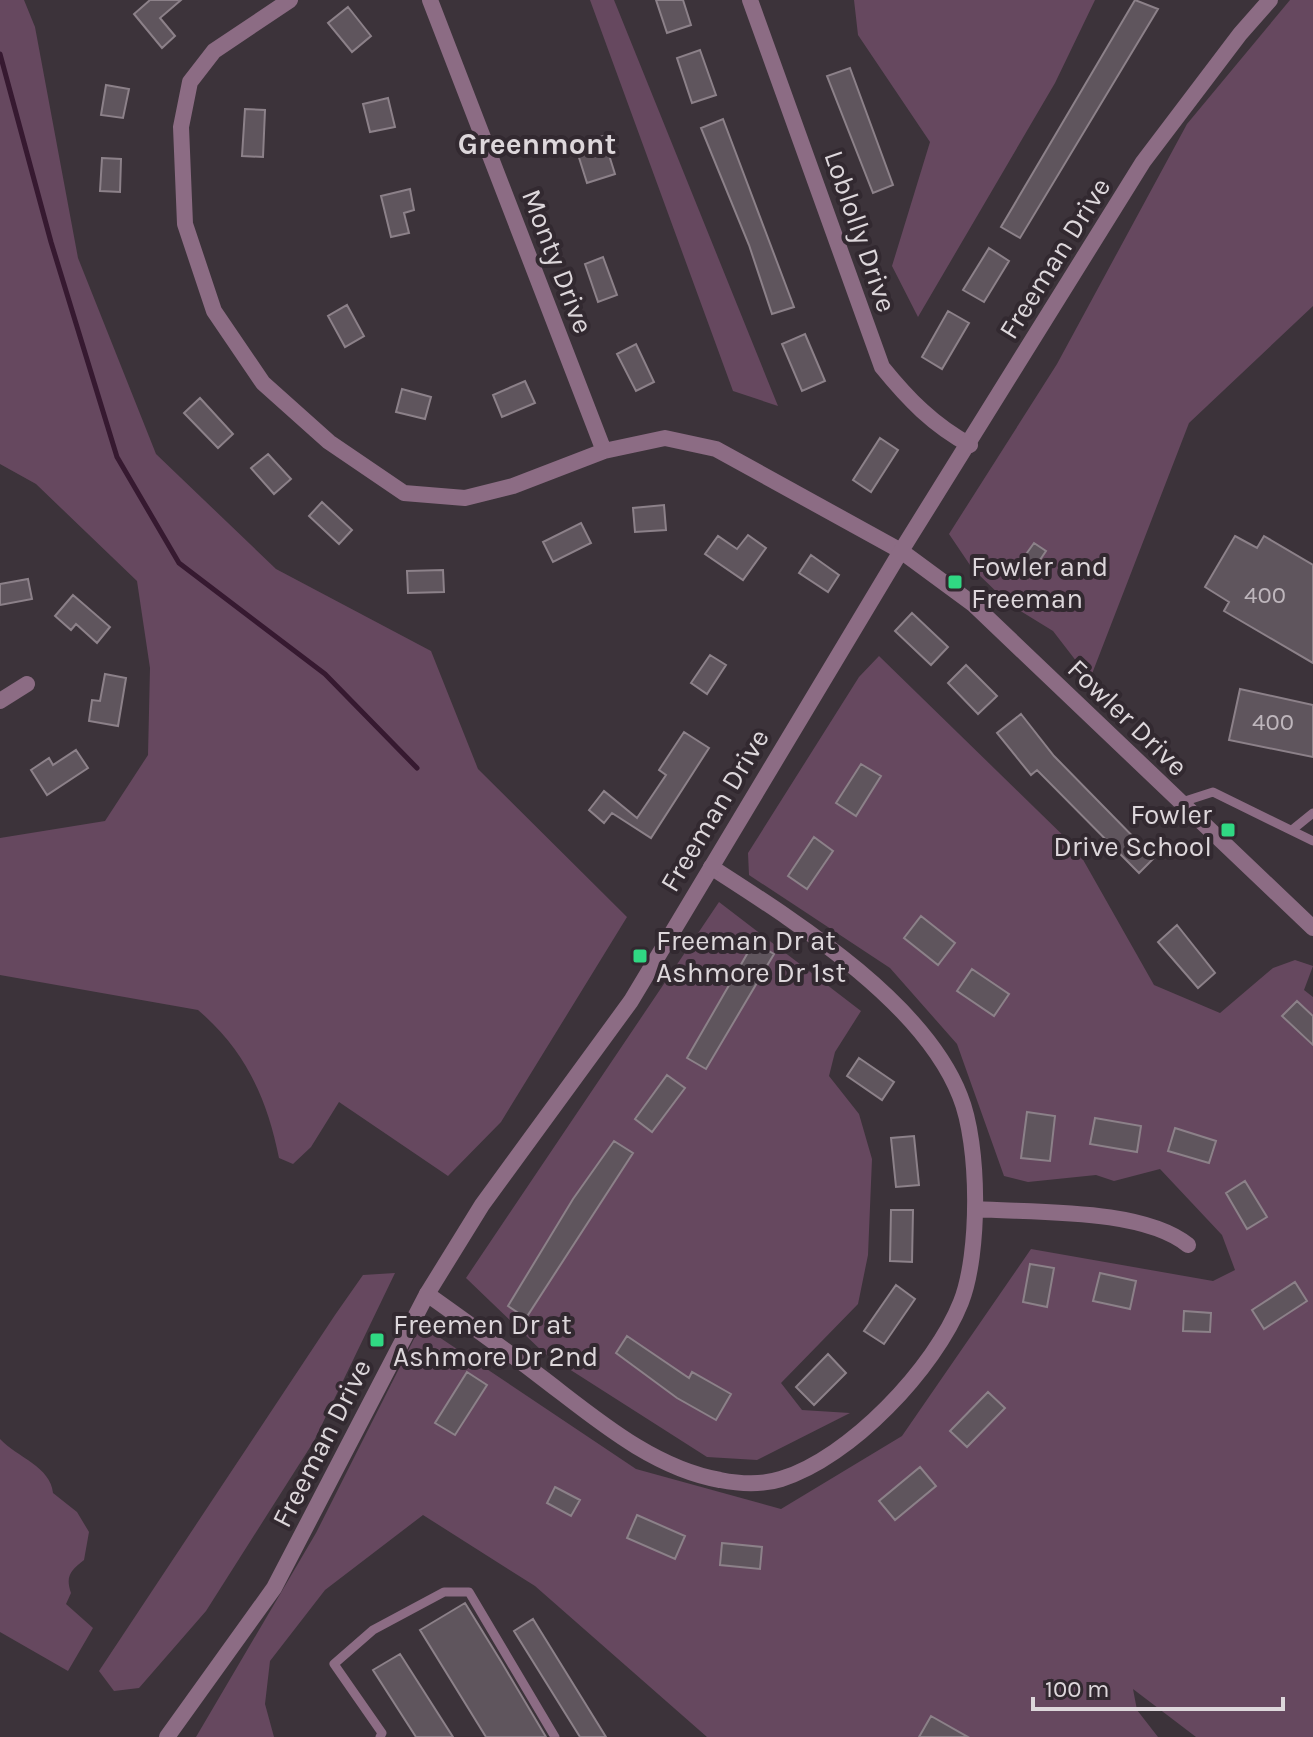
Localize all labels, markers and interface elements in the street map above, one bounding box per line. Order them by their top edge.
district label: Greenmont [458,126,616,162]
street label: Loblolly Drive [817,146,904,316]
street label: Freeman Drive [992,171,1117,345]
street label: Monty Drive [515,185,600,338]
place label: Fowler and Freeman [971,550,1108,615]
marker: Fowler and Freeman [946,573,964,591]
house number: 400 [1244,581,1286,609]
street label: Fowler Drive [1061,652,1194,783]
house number: 400 [1252,708,1294,736]
street label: Freeman Drive [653,723,776,898]
place label: Fowler Drive School [1053,798,1213,863]
marker: Fowler Drive School [1219,821,1237,839]
place label: Freeman Dr at Ashmore Dr 1st [656,924,846,989]
marker: Freeman Dr at Ashmore Dr 1st [631,947,649,965]
place label: Freemen Dr at Ashmore Dr 2nd [393,1308,598,1373]
marker: Freemen Dr at Ashmore Dr 2nd [368,1331,386,1349]
street label: Freeman Drive [265,1354,378,1533]
scale bar [1033,1661,1283,1711]
text: 100 m [1045,1675,1110,1703]

